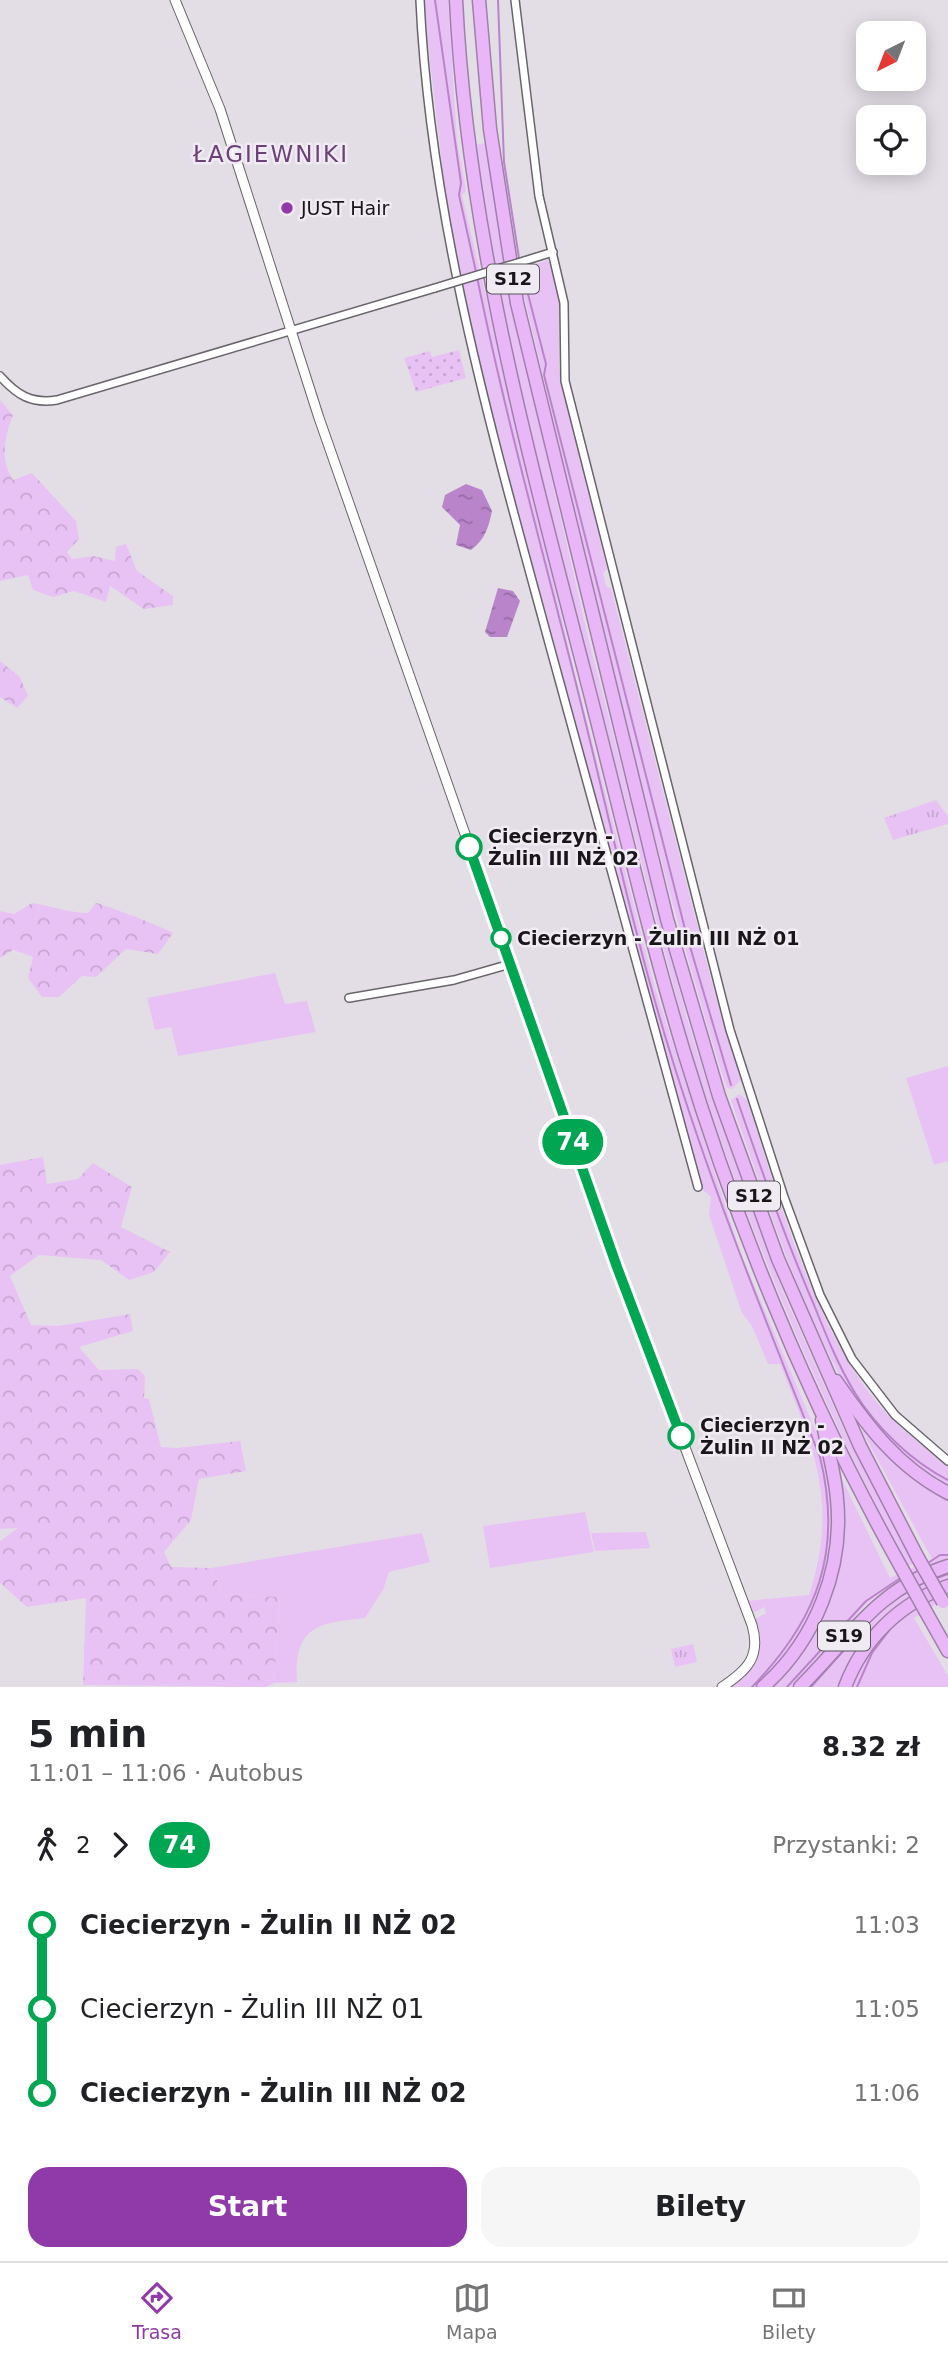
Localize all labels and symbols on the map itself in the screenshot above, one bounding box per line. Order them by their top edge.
north arrow [856,21,926,91]
district label: ŁAGIEWNIKI [192,141,349,167]
place label: JUST Hair [300,197,389,219]
marker: JUST Hair [279,200,295,216]
road number: S12 [487,264,539,293]
place label: Ciecierzyn - Żulin III NŻ 02 [488,825,639,869]
marker: Ciecierzyn - Żulin III NŻ 02 [456,834,482,860]
place label: Ciecierzyn - Żulin III NŻ 01 [517,926,800,949]
marker: Ciecierzyn - Żulin III NŻ 01 [491,928,511,948]
line badge: 74 [542,1119,604,1165]
road number: S12 [728,1182,780,1210]
place label: Ciecierzyn - Żulin II NŻ 02 [700,1414,844,1458]
marker: Ciecierzyn - Żulin II NŻ 02 [668,1423,694,1449]
road number: S19 [818,1622,870,1651]

